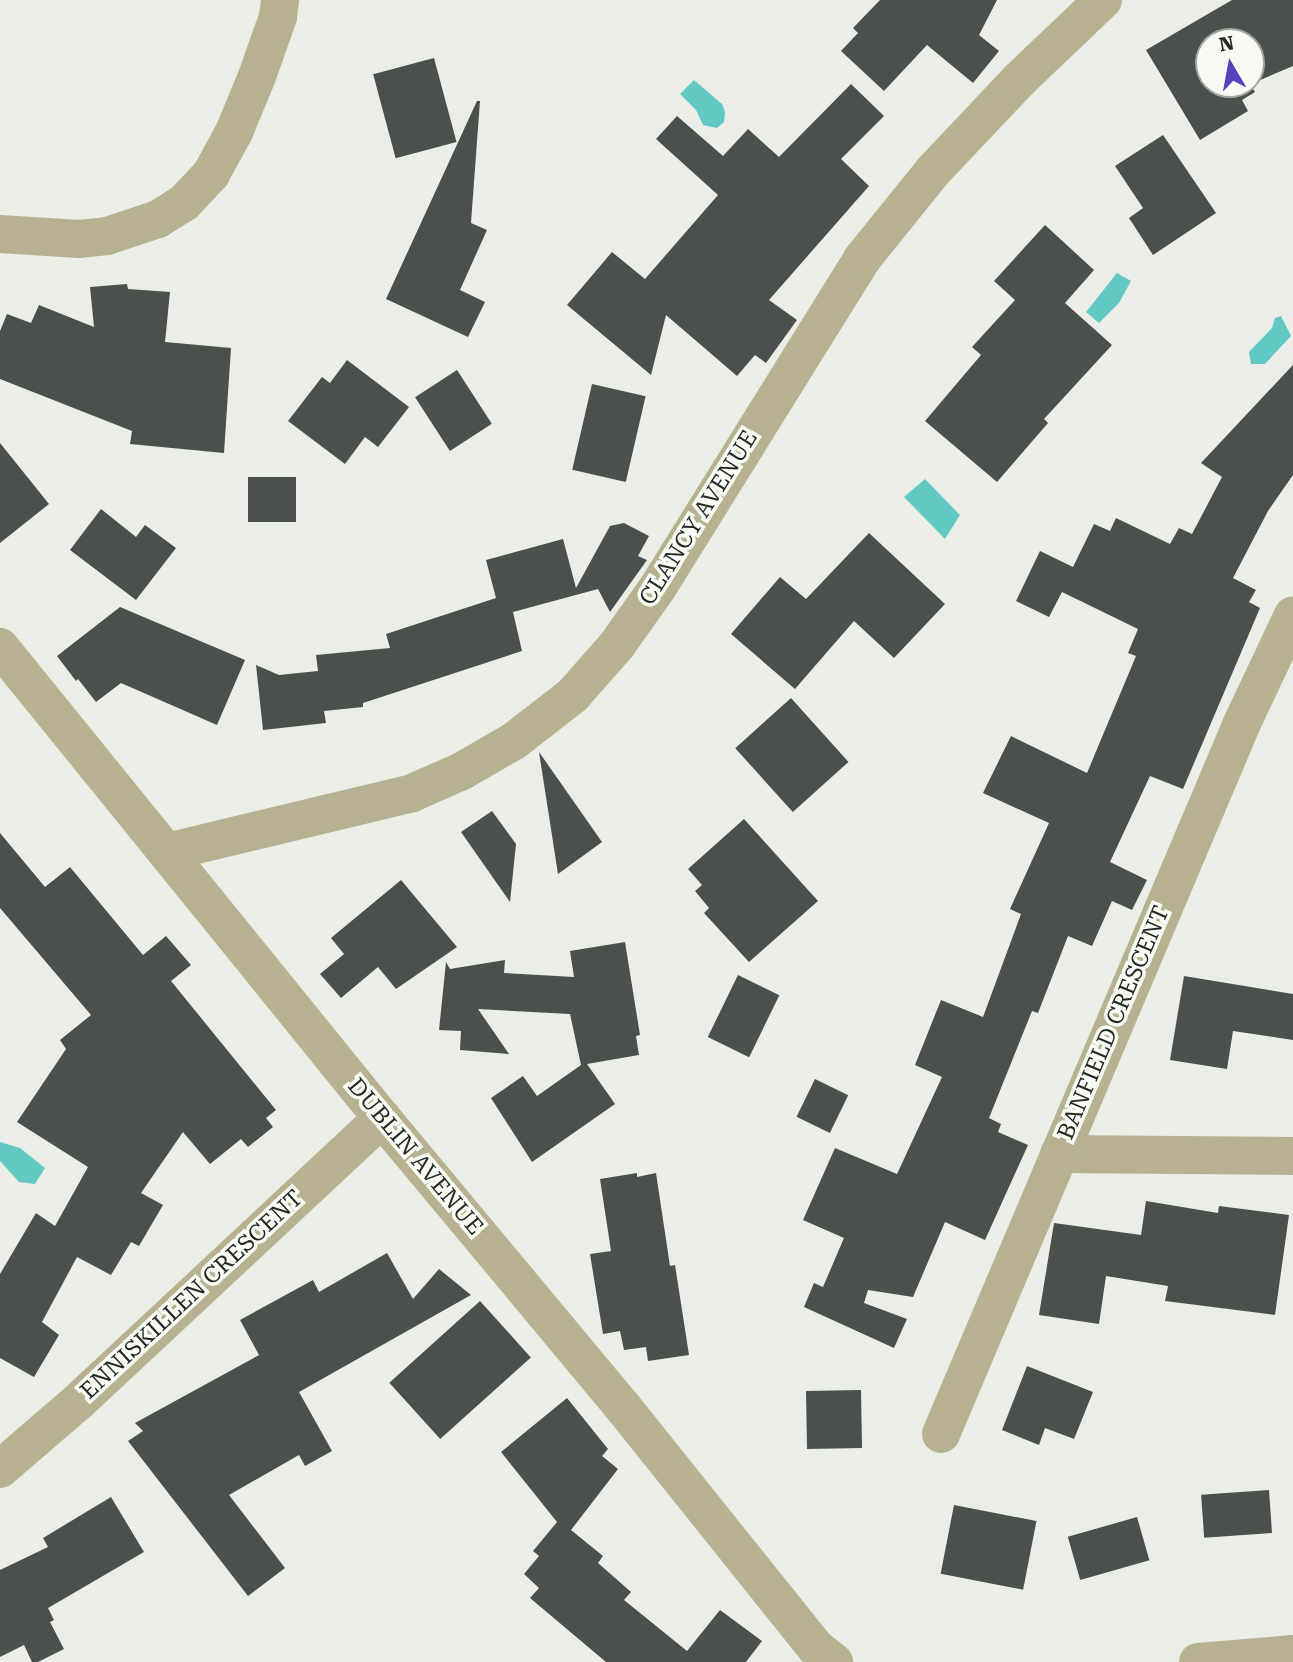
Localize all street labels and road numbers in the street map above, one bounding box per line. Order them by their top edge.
street label: CLANCY AVENUE [634,426,764,610]
street label: BANFIELD CRESCENT [1052,902,1176,1144]
street label: DUBLIN AVENUE [341,1073,489,1241]
street label: ENNISKILLEN CRESCENT [75,1185,309,1405]

